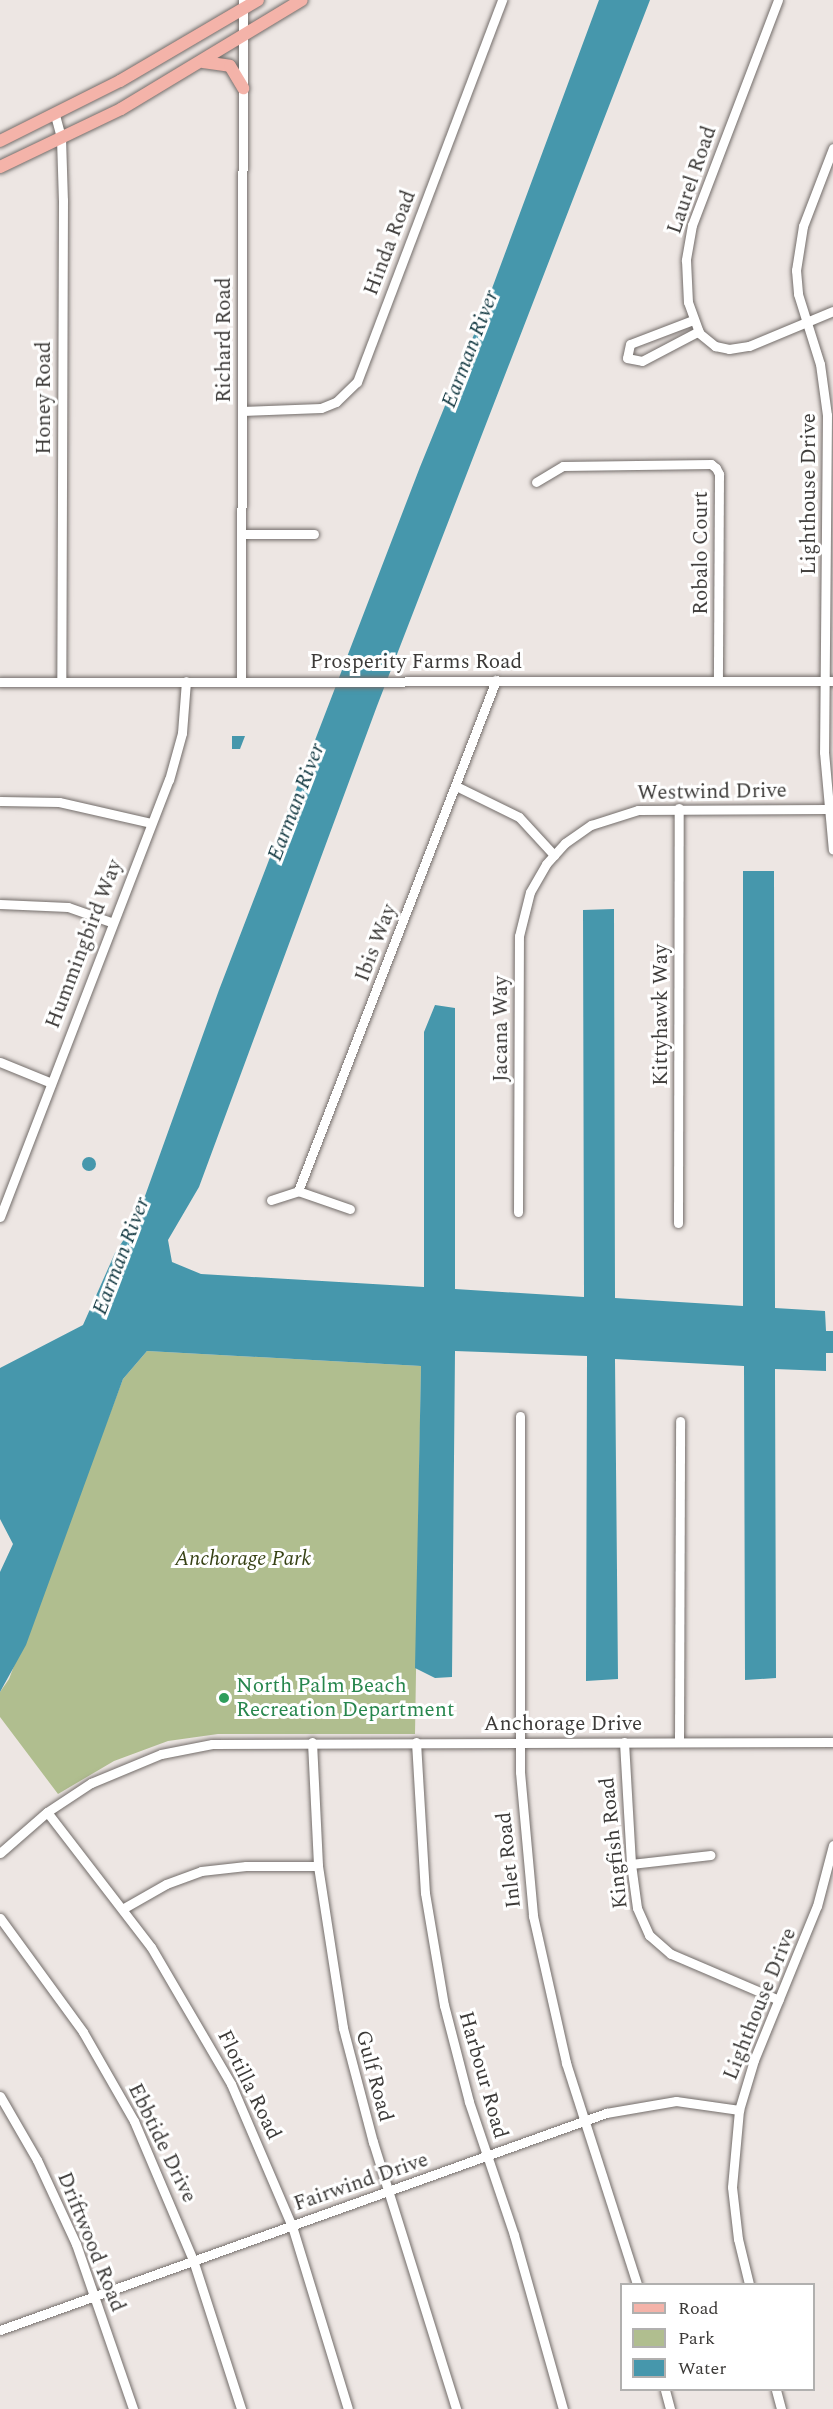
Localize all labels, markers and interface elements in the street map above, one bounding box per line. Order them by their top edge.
street label: Laurel Road [662,123,722,237]
street label: Hinda Road [358,187,422,299]
street label: Richard Road [211,277,237,403]
water label: Earman River [435,286,505,412]
street label: Honey Road [31,341,57,455]
street label: Lighthouse Drive [796,413,822,575]
street label: Robalo Court [688,491,714,615]
street label: Prosperity Farms Road [310,649,522,675]
water label: Earman River [261,739,331,865]
street label: Westwind Drive [637,778,787,806]
street label: Hummingbird Way [40,856,128,1032]
street label: Ibis Way [350,901,402,985]
street label: Kittyhawk Way [648,944,674,1086]
street label: Jacana Way [488,976,514,1082]
water label: Earman River [86,1193,156,1319]
park label: Anchorage Park [175,1546,311,1572]
place label: North Palm Beach Recreation Department [236,1673,454,1723]
marker: North Palm Beach Recreation Department [217,1691,231,1705]
street label: Anchorage Drive [484,1711,642,1737]
street label: Kingfish Road [595,1776,633,1910]
street label: Inlet Road [491,1811,527,1909]
street label: Lighthouse Drive [718,1924,802,2084]
street label: Harbour Road [453,2008,513,2142]
street label: Flotilla Road [212,2026,286,2144]
street label: Gulf Road [350,2027,398,2125]
street label: Ebbtide Drive [122,2079,202,2207]
street label: Fairwind Drive [290,2147,432,2217]
street label: Driftwood Road [51,2168,131,2316]
legend [620,2283,815,2391]
text: Road [678,2295,719,2322]
text: Park [678,2325,715,2352]
text: Water [678,2355,726,2382]

